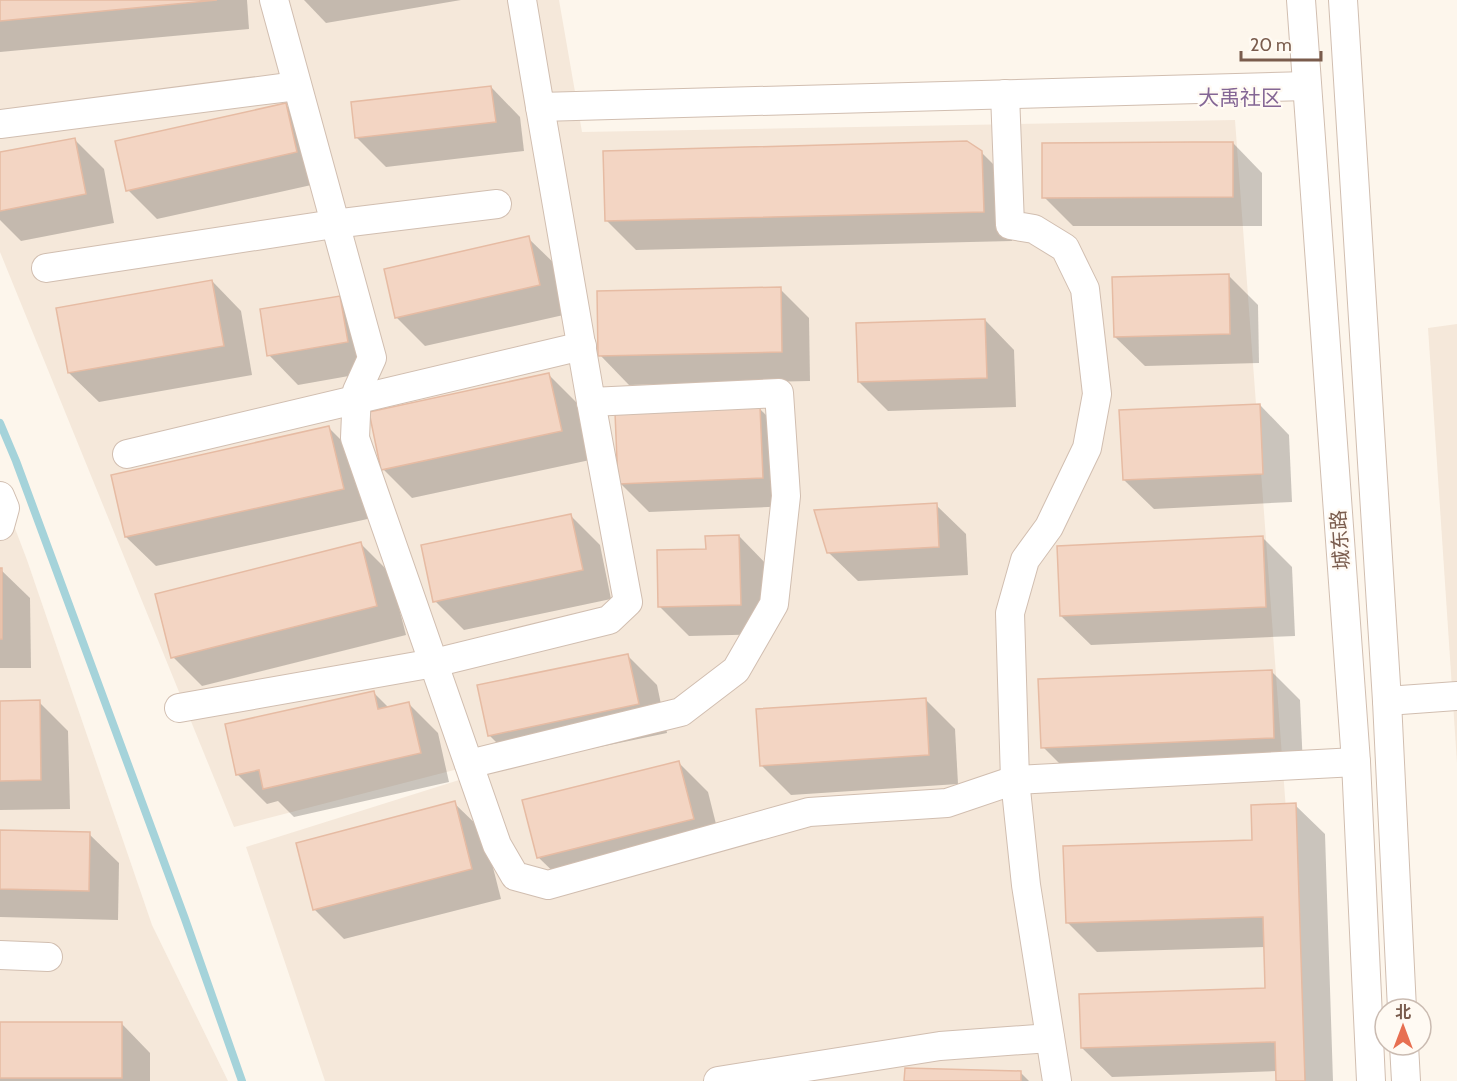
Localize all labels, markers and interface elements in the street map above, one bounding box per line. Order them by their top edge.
scale bar [1241,24,1320,62]
text: 20 m [1250,34,1292,56]
district label: 大禹社区 [1198,85,1282,110]
street label: 城东路 [1326,509,1354,571]
north arrow [1373,997,1433,1057]
text: 北 [1395,1003,1411,1022]

